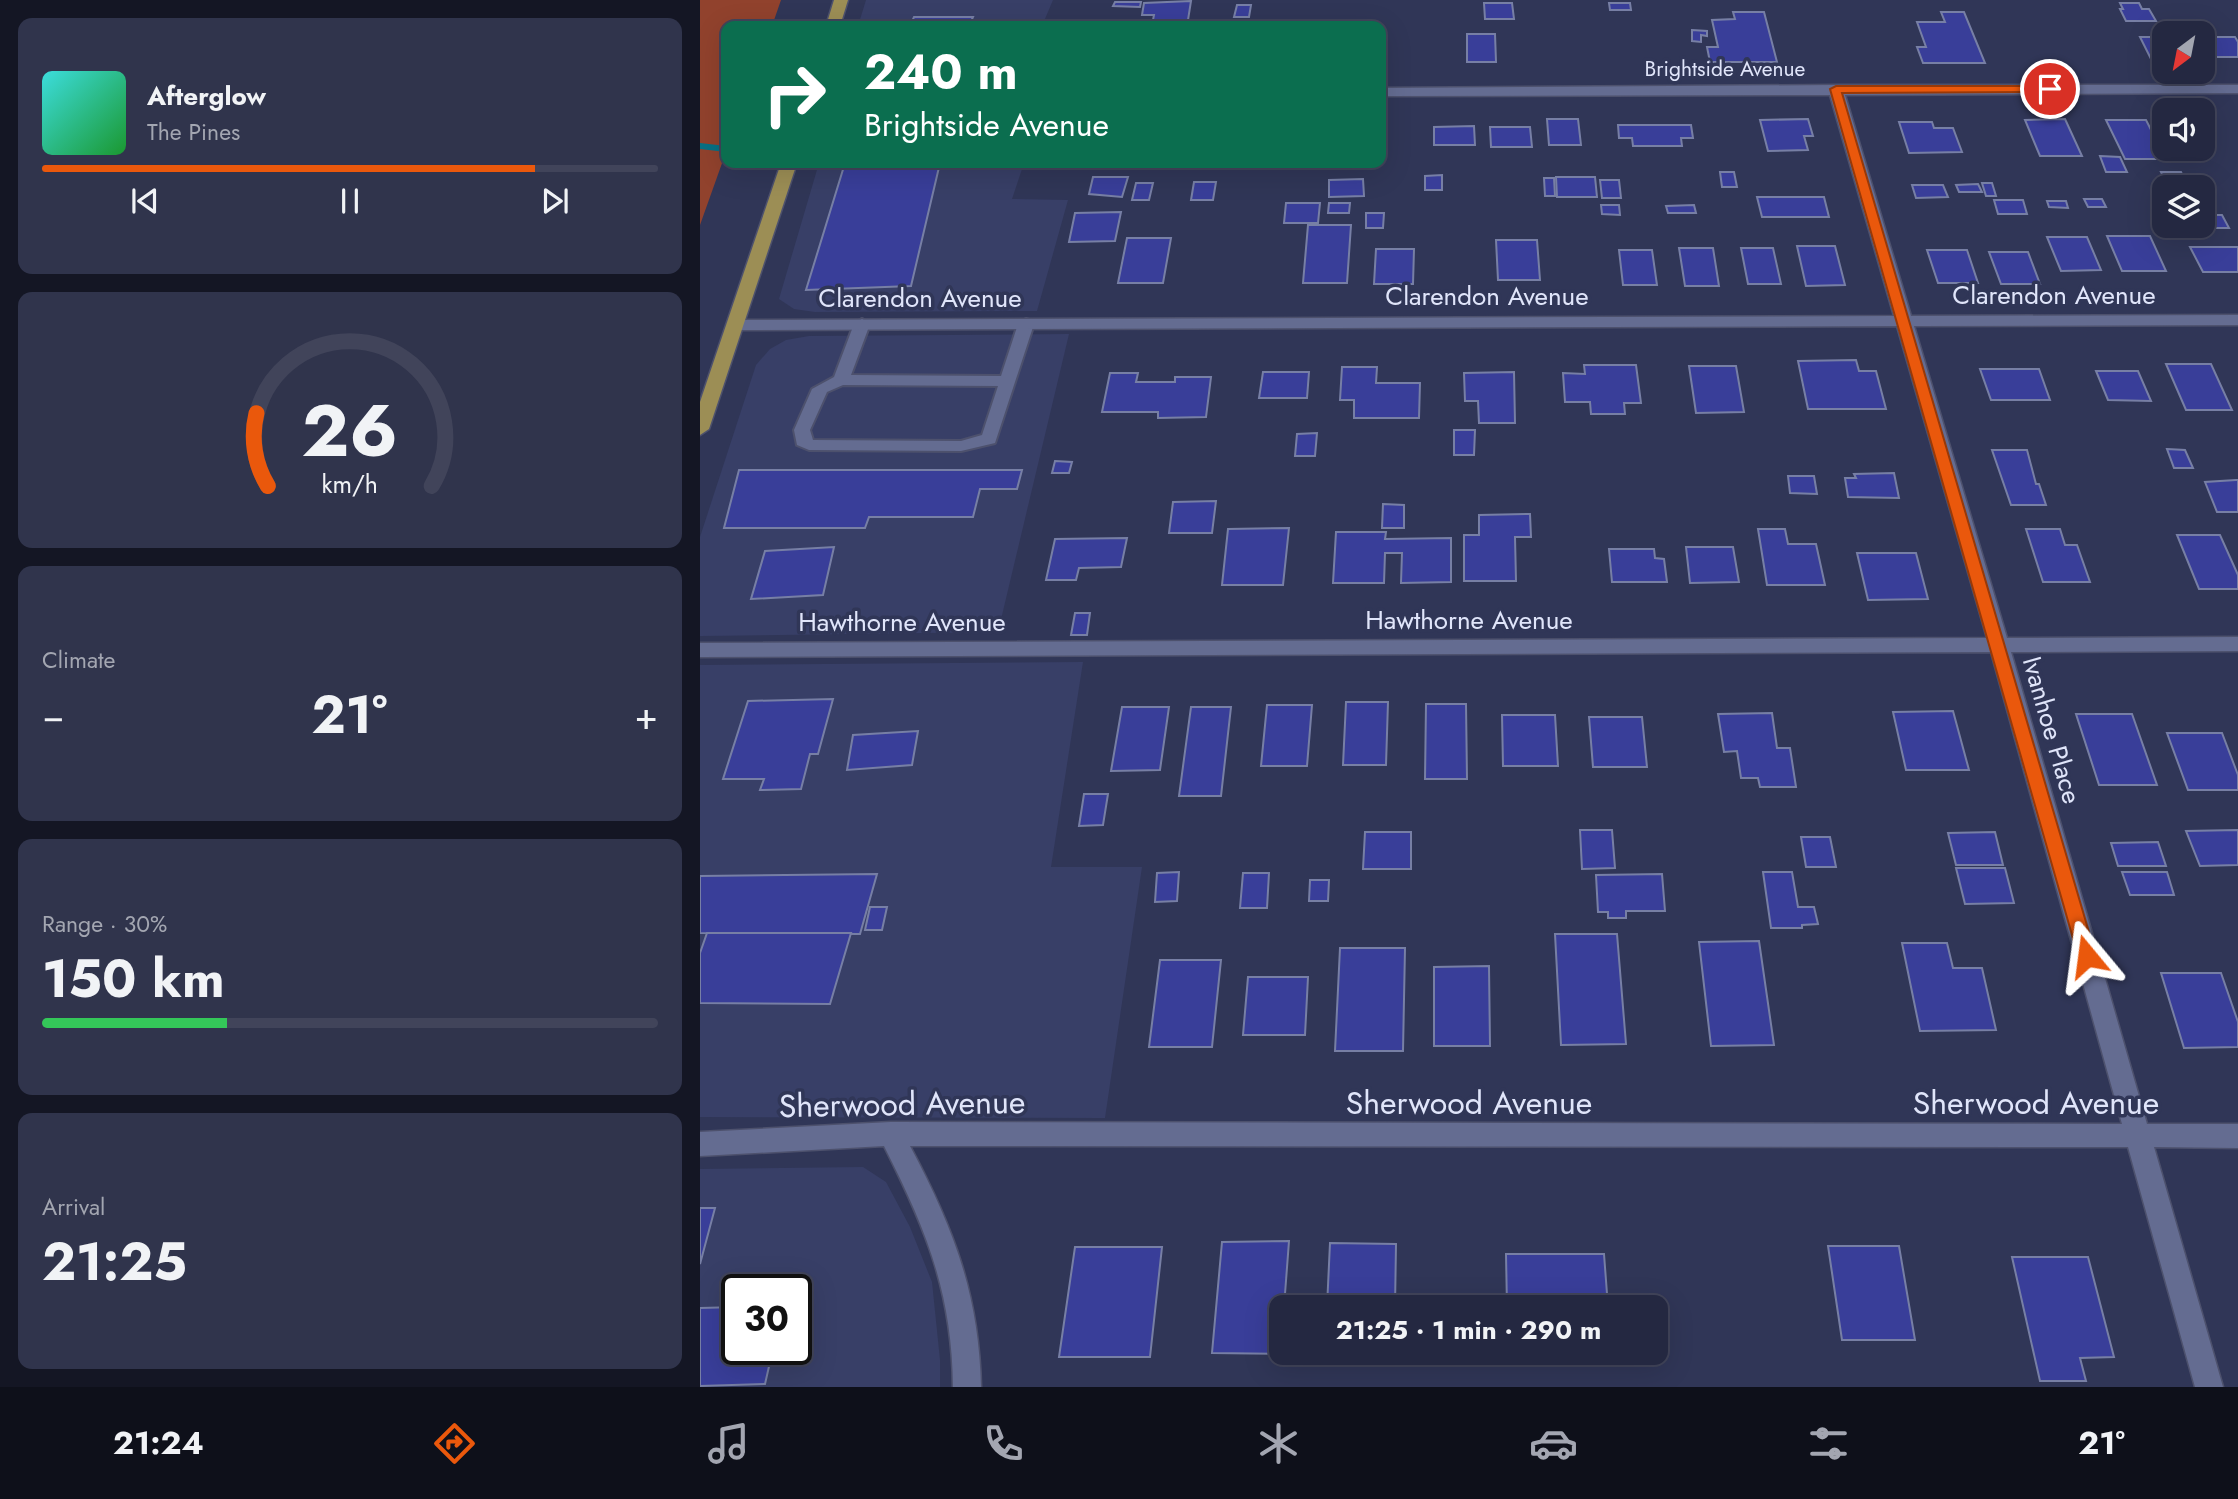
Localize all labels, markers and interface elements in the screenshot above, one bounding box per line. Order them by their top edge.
north arrow [2152,21,2216,84]
map controls [2152,21,2215,238]
text: 240 m [864,37,1018,107]
icon: right [749,49,840,140]
street label: Brightside Avenue [1645,54,1806,84]
pin [2020,59,2080,119]
icon: arrive [2031,70,2069,108]
text: Afterglow [147,77,266,115]
button: sound [2152,98,2215,161]
text: Brightside Avenue [864,102,1109,148]
text: The Pines [147,115,240,149]
button: layers [2152,175,2215,238]
icon: previous [126,182,164,220]
icon: pause [331,182,369,220]
icon: next [536,182,574,220]
street label: Clarendon Avenue [1952,276,2156,314]
street label: Clarendon Avenue [1385,277,1589,315]
street label: Clarendon Avenue [818,279,1022,317]
text: 26 [302,378,398,483]
text: km/h [322,465,378,501]
street label: Hawthorne Avenue [1365,601,1573,639]
street label: Hawthorne Avenue [798,603,1006,641]
text: Climate [42,643,115,677]
street label: Ivanhoe Place [2013,652,2091,808]
text: 21° [312,677,388,753]
text: − [42,688,64,743]
text: + [635,688,658,743]
text: Range · 30% [42,907,167,941]
position arrow [2050,919,2124,993]
text: 150 km [42,941,225,1017]
street label: Sherwood Avenue [778,1079,1026,1129]
street label: Sherwood Avenue [1346,1080,1592,1126]
street label: Sherwood Avenue [1913,1080,2159,1126]
text: Arrival [42,1190,105,1224]
text: 21:25 [42,1224,187,1300]
speed limit sign: 30 [721,1274,812,1365]
text: 21:25 · 1 min · 290 m [1336,1311,1601,1349]
icon: directions [430,1419,479,1468]
icon: music [704,1419,753,1468]
icon: phone [979,1419,1028,1468]
icon: climate [1254,1419,1303,1468]
icon: car [1529,1419,1578,1468]
icon: filters [1804,1419,1853,1468]
text: 21:24 [113,1420,204,1466]
text: 21° [2078,1420,2125,1466]

